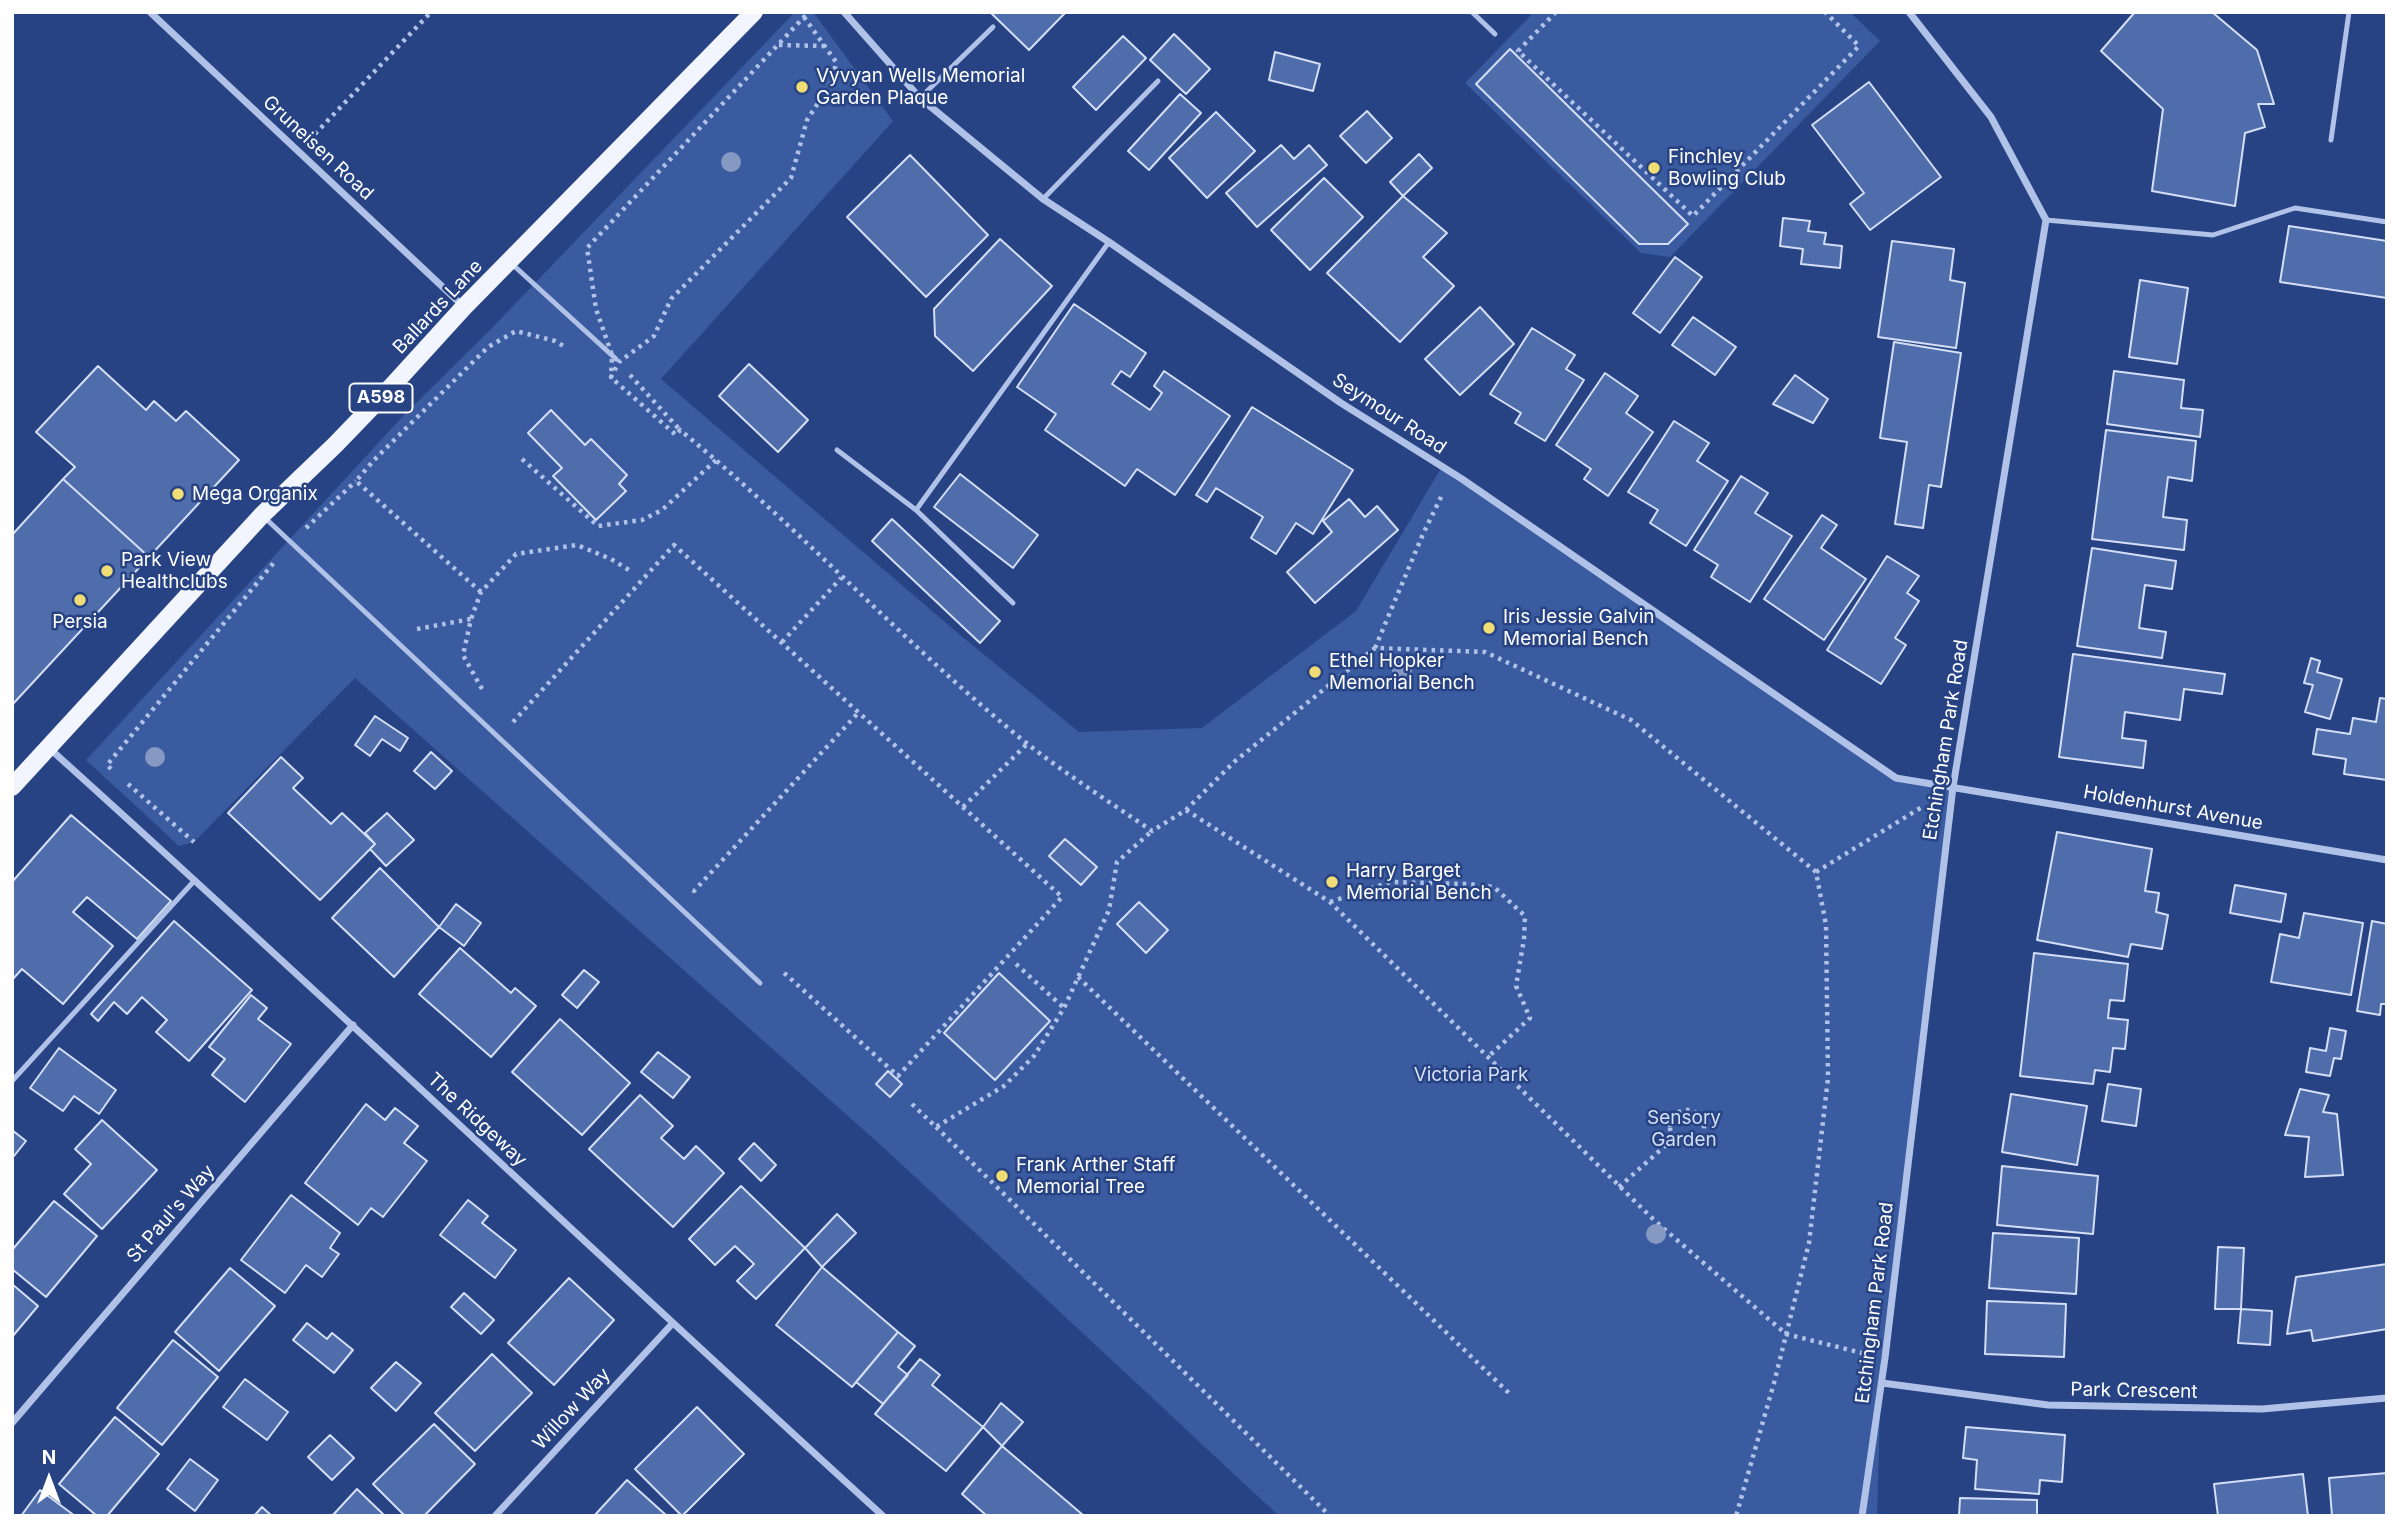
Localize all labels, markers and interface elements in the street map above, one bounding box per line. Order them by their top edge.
place label: Vyvyan Wells Memorial Garden Plaque [816,65,1025,109]
marker: Vyvyan Wells Memorial Garden Plaque [794,79,810,95]
street label: Gruneisen Road [258,91,378,205]
place label: Finchley Bowling Club [1668,146,1786,190]
marker: Finchley Bowling Club [1646,160,1662,176]
street label: Ballards Lane [389,255,487,359]
street label: Seymour Road [1328,369,1450,459]
road number: A598 [350,384,412,412]
place label: Mega Organix [192,483,318,505]
marker: Mega Organix [170,486,186,502]
place label: Park View Healthclubs [121,549,228,593]
marker: Park View Healthclubs [99,563,115,579]
marker: Persia [72,592,88,608]
place label: Iris Jessie Galvin Memorial Bench [1503,606,1655,650]
place label: Persia [52,611,108,633]
marker: Iris Jessie Galvin Memorial Bench [1481,620,1497,636]
street label: Etchingham Park Road [1919,638,1973,842]
place label: Ethel Hopker Memorial Bench [1329,650,1475,694]
marker: Ethel Hopker Memorial Bench [1307,664,1323,680]
street label: Holdenhurst Avenue [2081,781,2265,835]
place label: Harry Barget Memorial Bench [1346,860,1492,904]
marker: Harry Barget Memorial Bench [1324,874,1340,890]
park label: Victoria Park [1414,1064,1528,1086]
street label: The Ridgeway [423,1068,531,1172]
park label: Sensory Garden [1647,1107,1721,1151]
place label: Frank Arther Staff Memorial Tree [1016,1154,1176,1198]
street label: St Paul's Way [122,1160,220,1268]
marker: Frank Arther Staff Memorial Tree [994,1168,1010,1184]
street label: Etchingham Park Road [1851,1201,1899,1405]
street label: Willow Way [528,1363,616,1455]
street label: Park Crescent [2070,1378,2198,1404]
north arrow [14,1444,84,1514]
text: N [42,1446,56,1469]

